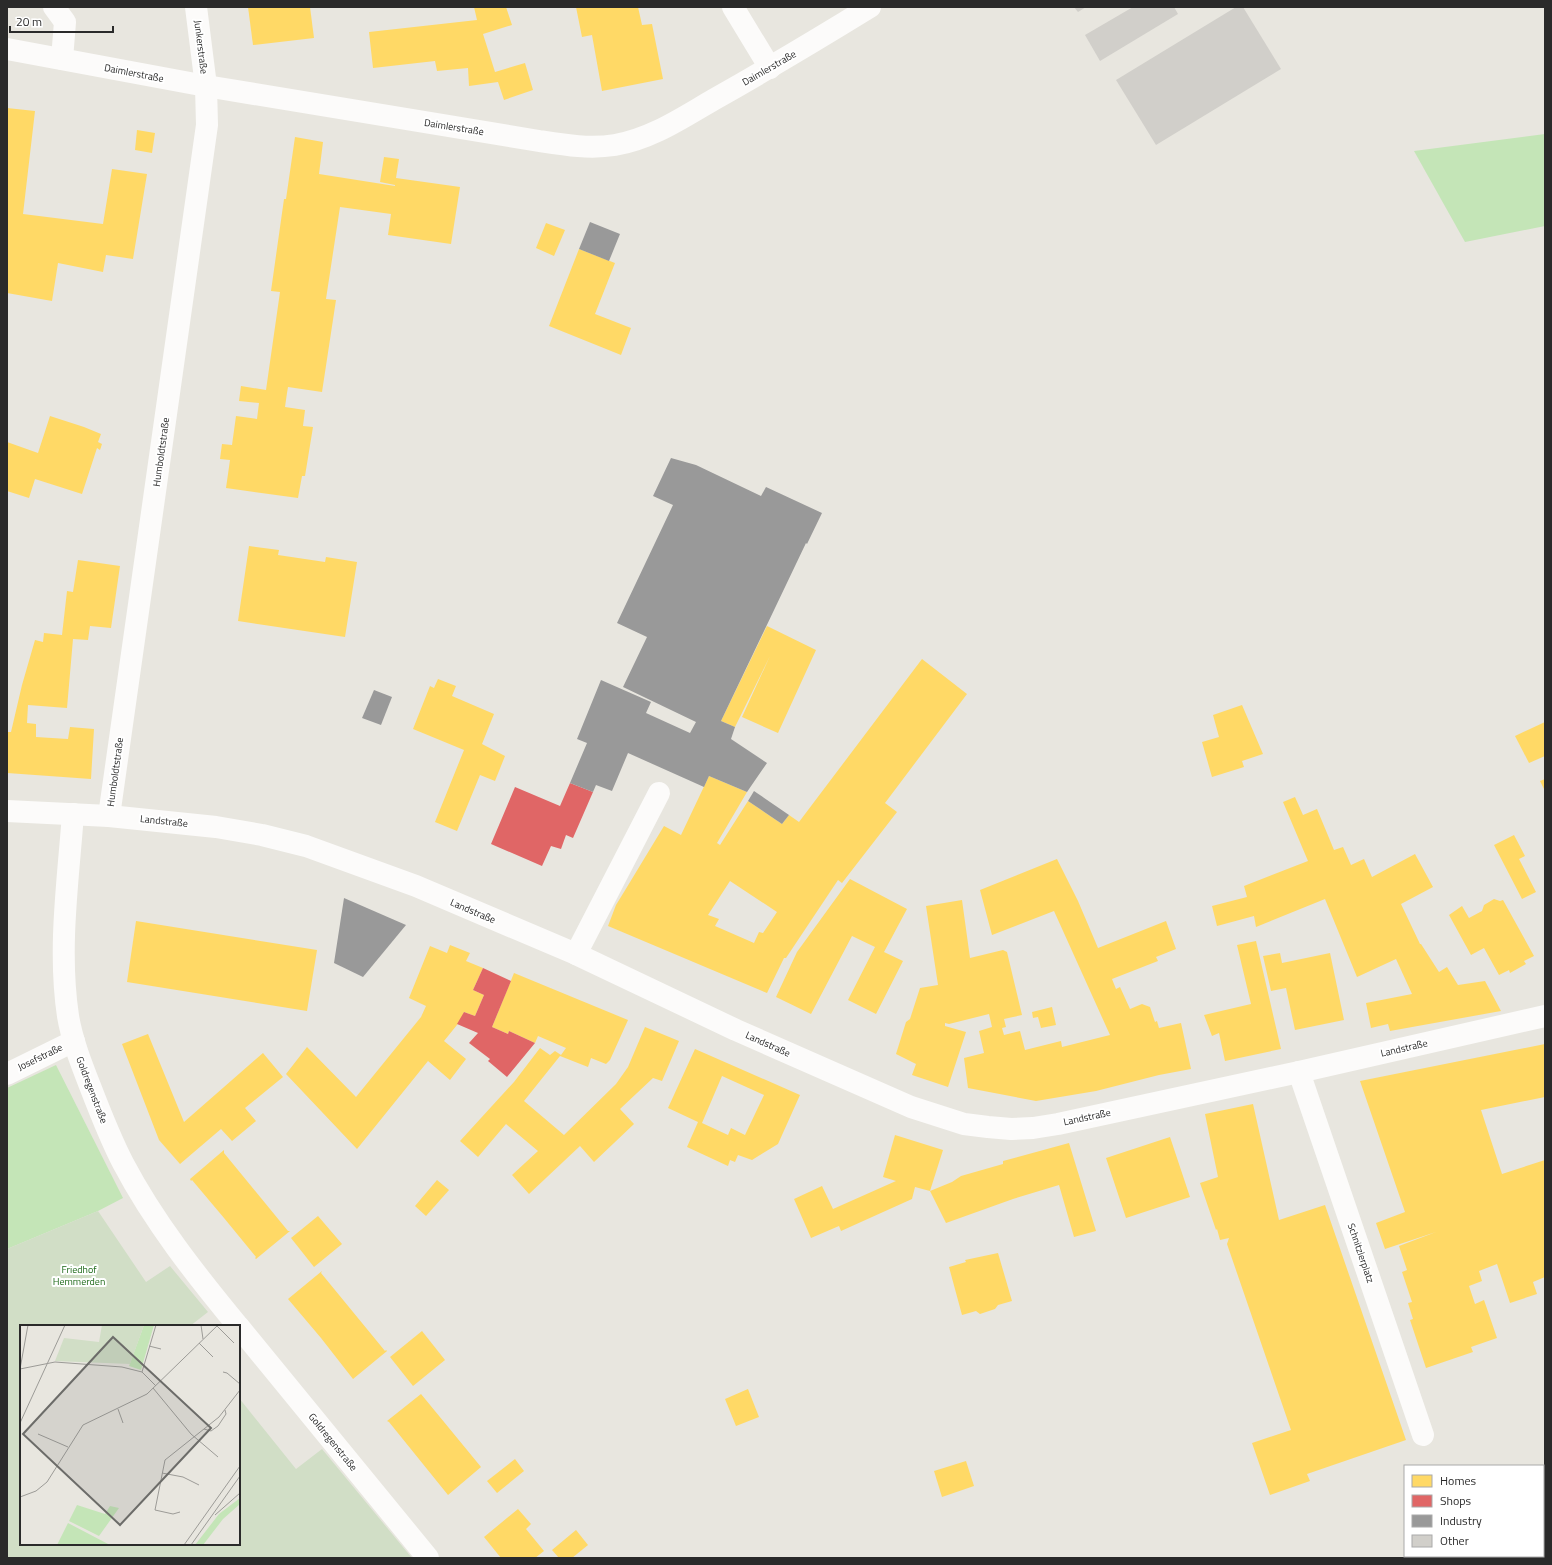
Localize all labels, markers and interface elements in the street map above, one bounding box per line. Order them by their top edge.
scale bar [10,8,113,34]
text: 20 m [16,12,42,31]
street label: Junkerstraße [190,19,212,75]
street label: Daimlerstraße [739,46,799,90]
street label: Daimlerstraße [103,60,165,86]
street label: Daimlerstraße [423,115,485,139]
street label: Humboldtstraße [149,417,173,487]
street label: Humboldtstraße [103,737,127,807]
street label: Landstraße [139,811,189,831]
street label: Landstraße [448,895,498,927]
street label: Landstraße [743,1027,793,1061]
street label: Landstraße [1379,1035,1429,1061]
street label: Josefstraße [15,1040,65,1074]
street label: Goldregenstraße [72,1054,112,1126]
street label: Landstraße [1062,1105,1112,1129]
street label: Schnitzlerplatz [1344,1221,1378,1285]
park label: Friedhof Hemmerden [53,1262,105,1289]
inset map [20,1325,240,1545]
street label: Goldregenstraße [305,1410,361,1474]
legend [1404,1465,1544,1557]
text: Homes [1440,1471,1476,1490]
text: Shops [1440,1491,1472,1510]
text: Industry [1440,1511,1482,1530]
text: Other [1440,1531,1469,1550]

